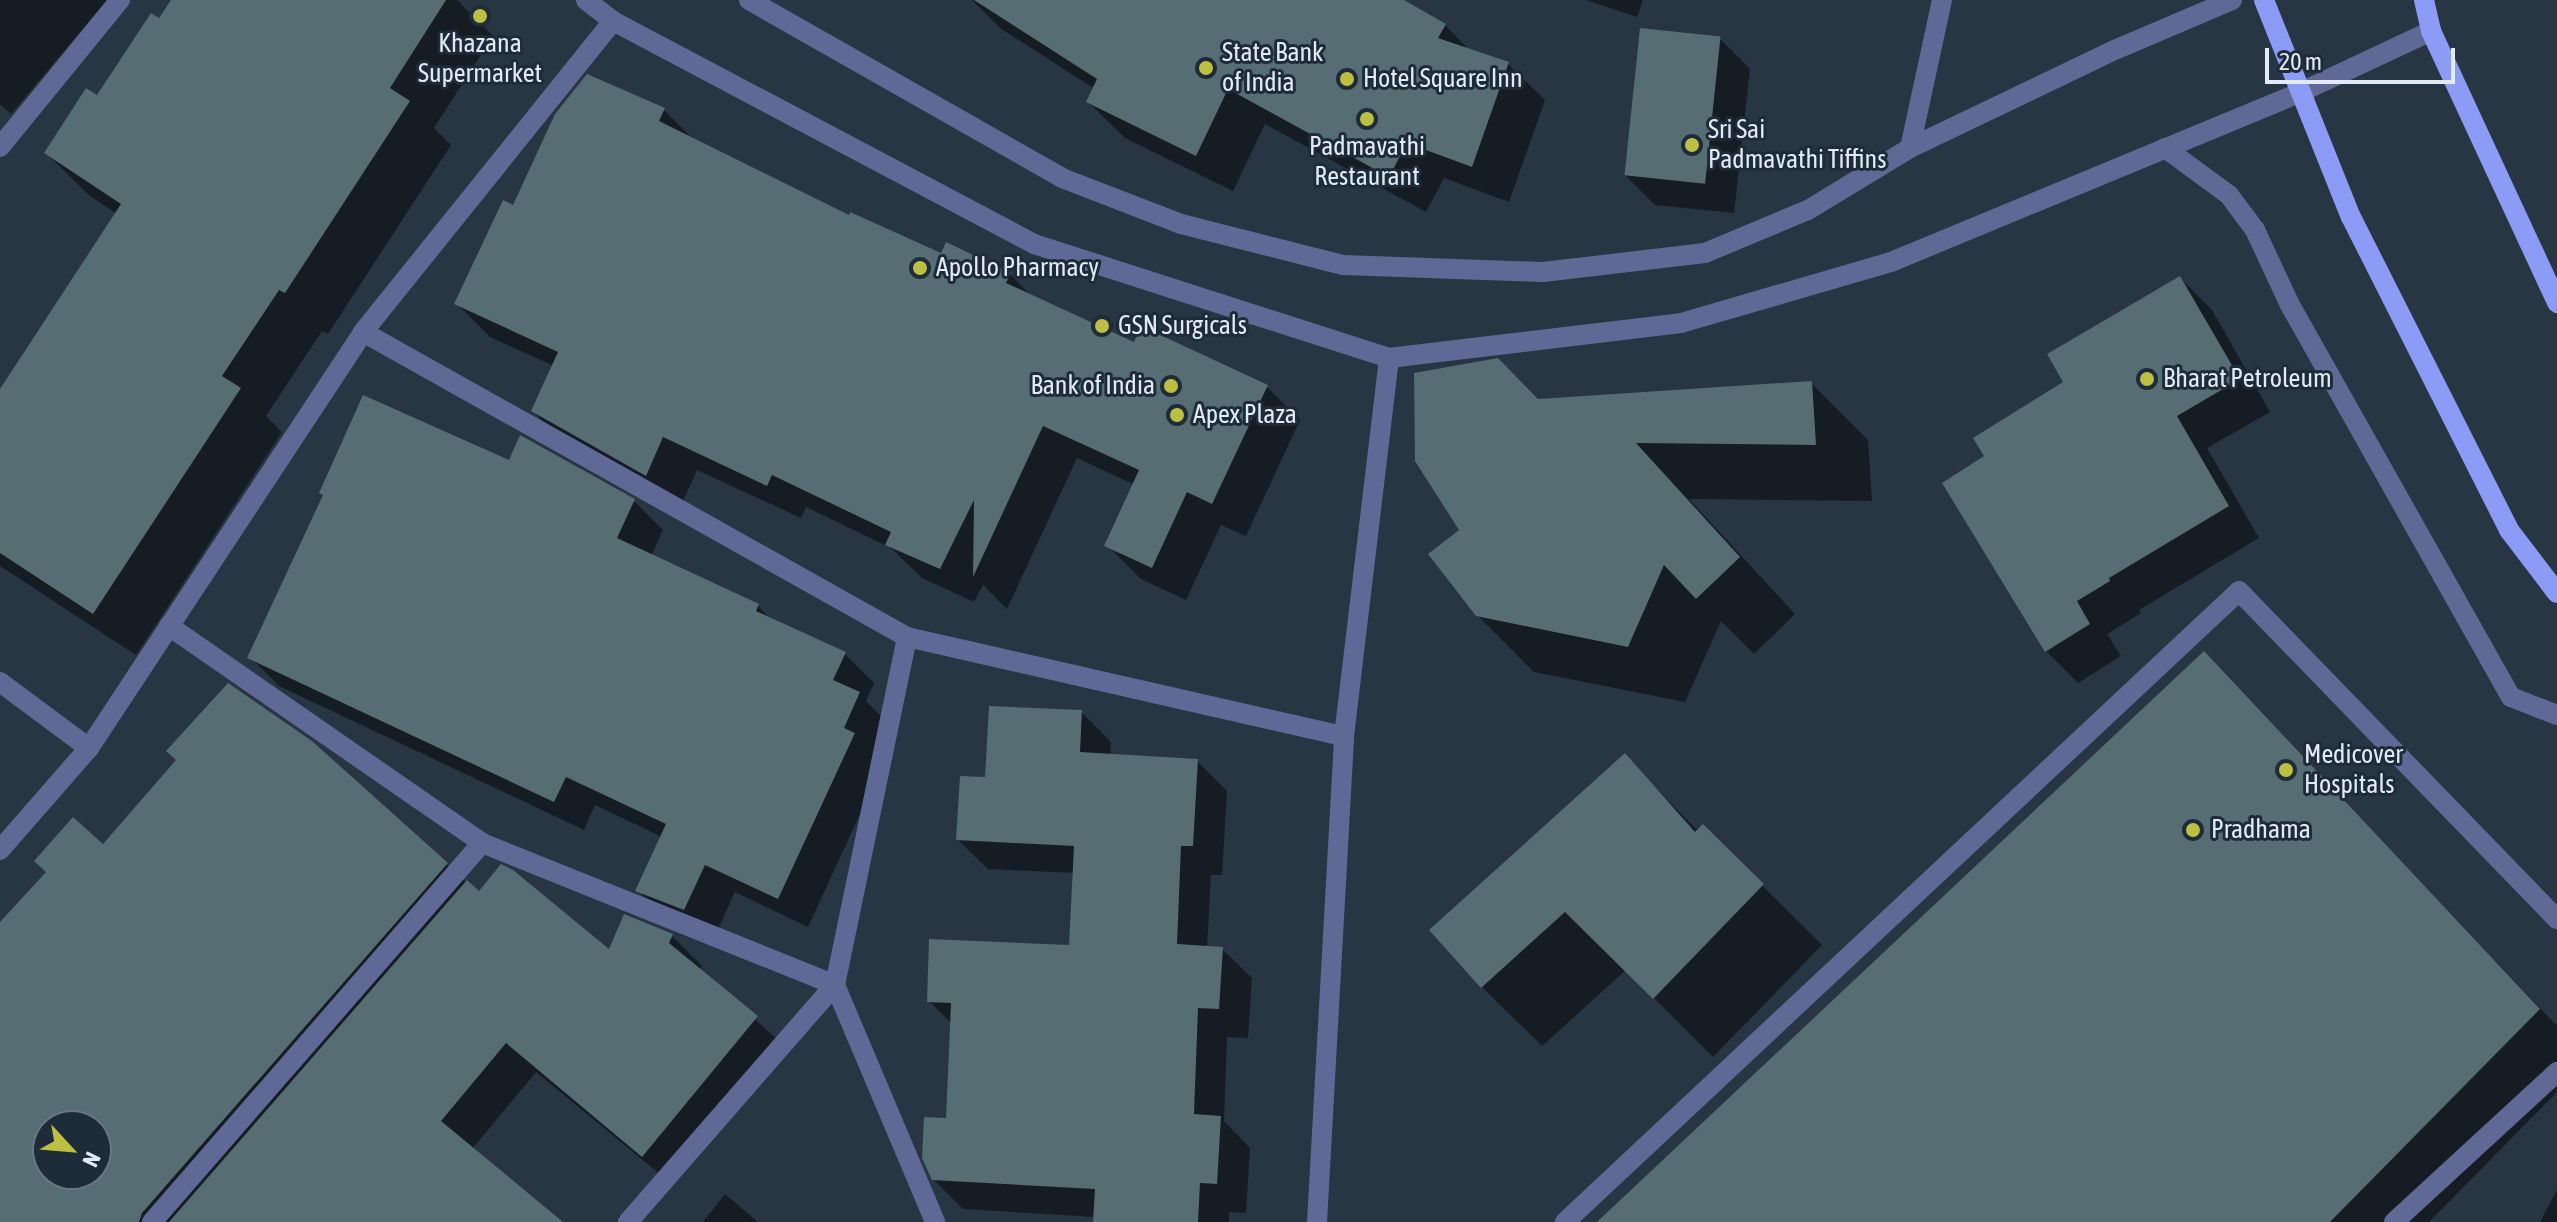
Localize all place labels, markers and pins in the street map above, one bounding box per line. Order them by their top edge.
marker: Khazana Supermarket [471,7,489,25]
place label: Khazana Supermarket [418,28,542,90]
place label: State Bank of India [1222,37,1324,98]
marker: State Bank of India [1197,59,1215,77]
place label: Hotel Square Inn [1363,63,1523,95]
marker: Hotel Square Inn [1338,70,1356,88]
marker: Padmavathi Restaurant [1358,110,1376,128]
place label: Sri Sai Padmavathi Tiffins [1708,114,1886,176]
place label: Padmavathi Restaurant [1309,131,1425,192]
marker: Sri Sai Padmavathi Tiffins [1683,136,1701,154]
place label: Apollo Pharmacy [936,252,1099,284]
marker: Apollo Pharmacy [911,259,929,277]
place label: GSN Surgicals [1118,310,1247,342]
marker: GSN Surgicals [1093,317,1111,335]
place label: Bharat Petroleum [2163,363,2332,395]
place label: Bank of India [1030,370,1155,402]
marker: Bharat Petroleum [2138,370,2156,388]
marker: Bank of India [1162,377,1180,395]
place label: Apex Plaza [1193,399,1297,431]
marker: Apex Plaza [1168,406,1186,424]
place label: Medicover Hospitals [2304,739,2403,800]
marker: Medicover Hospitals [2275,759,2297,781]
place label: Pradhama [2211,814,2311,846]
marker: Pradhama [2182,819,2204,841]

